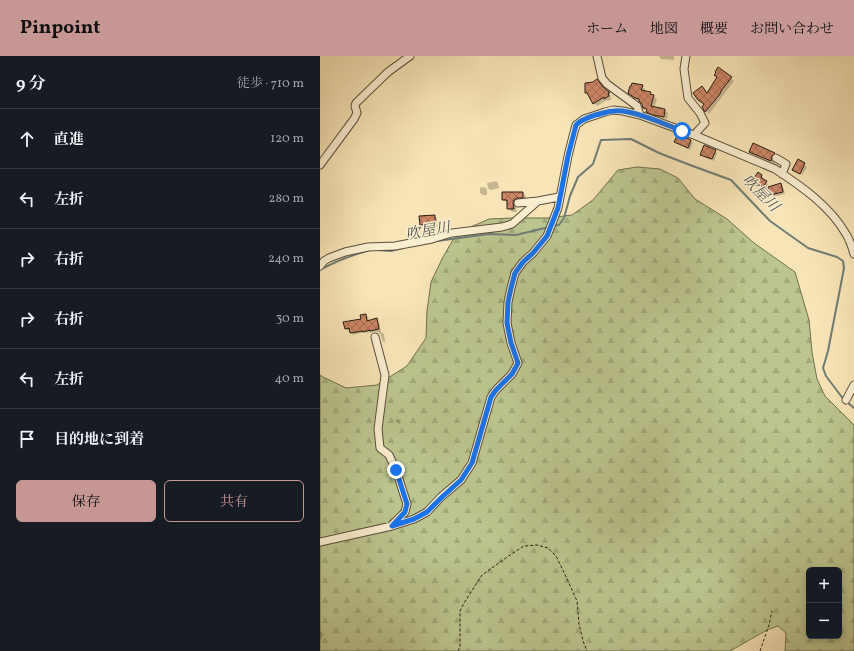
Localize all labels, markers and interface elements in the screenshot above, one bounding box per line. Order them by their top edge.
text: Pinpoint [20,15,100,41]
text: ホーム [586,20,628,39]
text: 地図 [650,20,678,39]
text: 概要 [700,20,728,39]
text: お問い合わせ [750,20,834,39]
text: 9 分 [16,73,46,96]
text: 徒歩 · 710 m [237,75,304,93]
route start [673,122,691,140]
icon: ahead [16,128,38,150]
text: 直進 [54,130,84,151]
text: 120 m [270,130,304,148]
water label: 吹屋川 [737,171,785,219]
icon: left [16,188,38,210]
text: 左折 [54,190,84,211]
text: 280 m [268,190,304,208]
water label: 吹屋川 [404,217,454,246]
icon: right [16,248,38,270]
text: 右折 [54,250,84,271]
text: 240 m [268,250,304,268]
icon: right [16,308,38,330]
text: 右折 [54,310,84,331]
text: 30 m [276,310,304,328]
icon: left [16,368,38,390]
text: 左折 [54,370,84,391]
text: 40 m [275,370,304,388]
icon: arrive [16,428,38,450]
text: 目的地に到着 [54,430,144,451]
route end [387,461,405,479]
button: 保存 [16,480,156,522]
button: 共有 [164,480,304,522]
map controls [806,567,842,639]
button: + [806,567,842,603]
button: − [806,603,842,639]

